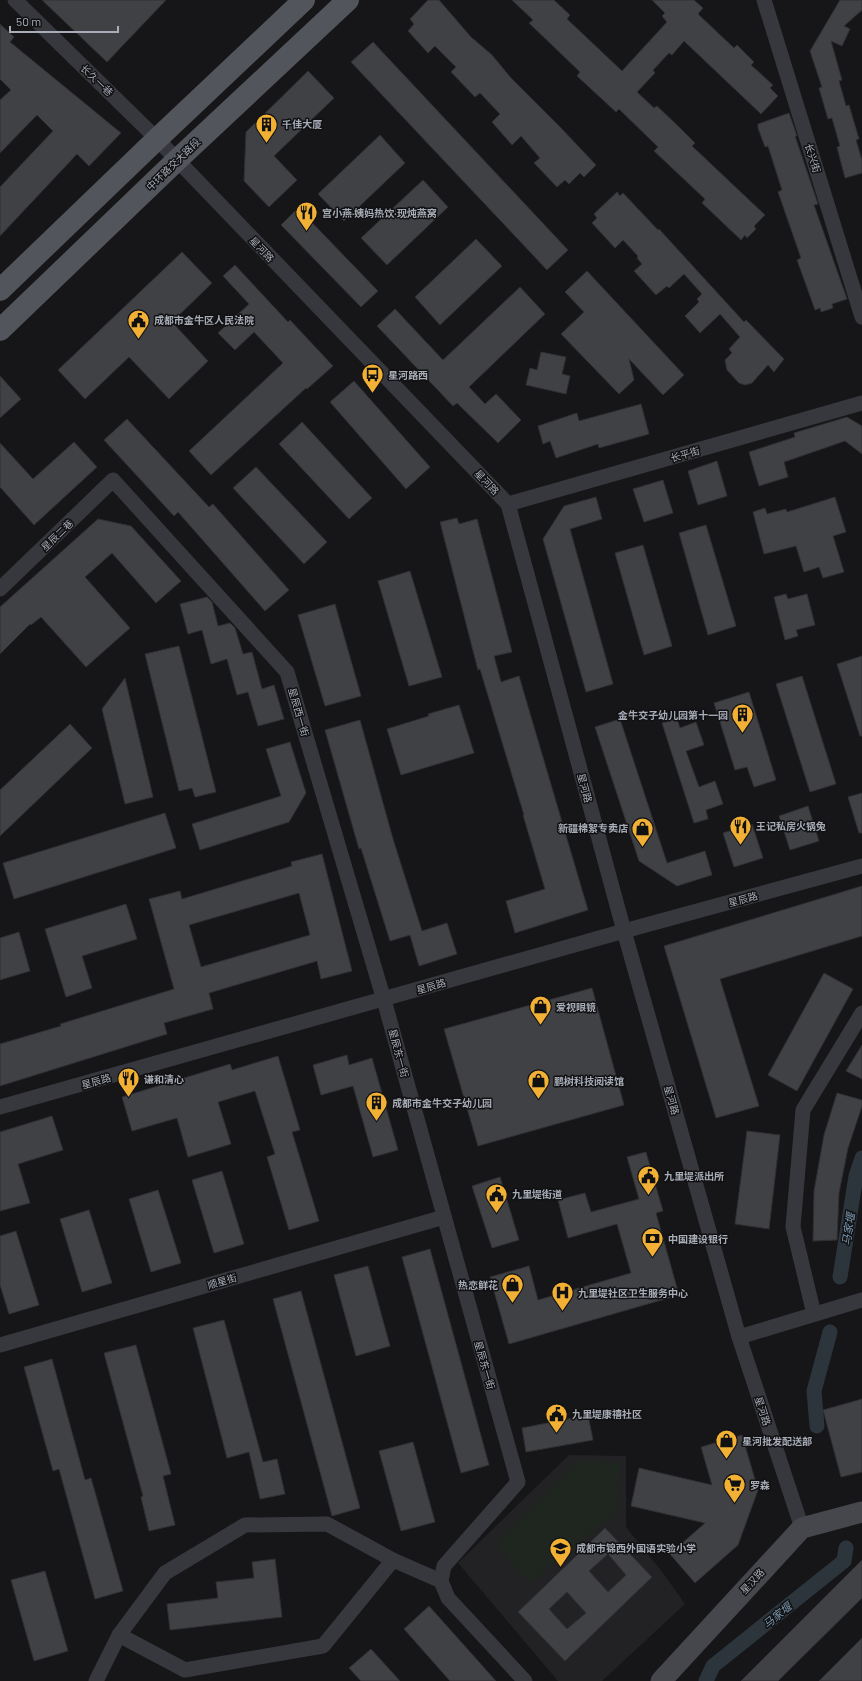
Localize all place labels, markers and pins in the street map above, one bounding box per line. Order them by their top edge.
building icon: 千佳大厦 [253,111,279,144]
place label: 千佳大厦 [282,118,322,130]
restaurant icon: 宫小燕·姨妈热饮·现炖燕窝 [293,200,319,233]
place label: 宫小燕·姨妈热饮·现炖燕窝 [322,207,437,219]
public building icon: 成都市金牛区人民法院 [126,307,152,340]
place label: 成都市金牛区人民法院 [154,314,254,326]
bus stop icon: 星河路西 [359,362,385,395]
place label: 星河路西 [388,369,428,381]
building icon: 金牛交子幼儿园第十一园 [730,702,756,735]
place label: 金牛交子幼儿园第十一园 [617,709,728,721]
restaurant icon: 王记私房火锅兔 [728,813,754,846]
shop icon: 新疆棉絮专卖店 [630,815,656,848]
place label: 王记私房火锅兔 [756,820,826,832]
place label: 新疆棉絮专卖店 [558,822,628,834]
shop icon: 爱视眼镜 [527,994,553,1027]
place label: 爱视眼镜 [556,1001,596,1013]
restaurant icon: 谦和清心 [116,1066,142,1099]
shop icon: 鹏树科技阅读馆 [525,1068,551,1101]
place label: 谦和清心 [144,1073,184,1085]
place label: 鹏树科技阅读馆 [554,1075,624,1087]
building icon: 成都市金牛交子幼儿园 [364,1090,390,1123]
place label: 成都市金牛交子幼儿园 [392,1097,492,1109]
public building icon: 九里堤派出所 [635,1163,661,1196]
place label: 九里堤派出所 [664,1170,724,1182]
public building icon: 九里堤街道 [483,1181,509,1214]
place label: 九里堤街道 [512,1188,562,1200]
bank icon: 中国建设银行 [640,1226,666,1259]
place label: 中国建设银行 [668,1233,728,1245]
shop icon: 热恋鲜花 [500,1272,526,1305]
place label: 热恋鲜花 [458,1279,498,1291]
hospital icon: 九里堤社区卫生服务中心 [549,1280,575,1313]
place label: 九里堤社区卫生服务中心 [578,1287,688,1299]
public building icon: 九里堤康禧社区 [544,1401,570,1434]
place label: 九里堤康禧社区 [572,1408,642,1420]
shop icon: 星河批发配送部 [714,1428,740,1461]
place label: 星河批发配送部 [742,1435,812,1447]
supermarket icon: 罗森 [721,1472,747,1505]
place label: 罗森 [750,1479,770,1491]
school or university icon: 成都市锦西外国语实验小学 [547,1535,573,1568]
place label: 成都市锦西外国语实验小学 [576,1542,696,1554]

